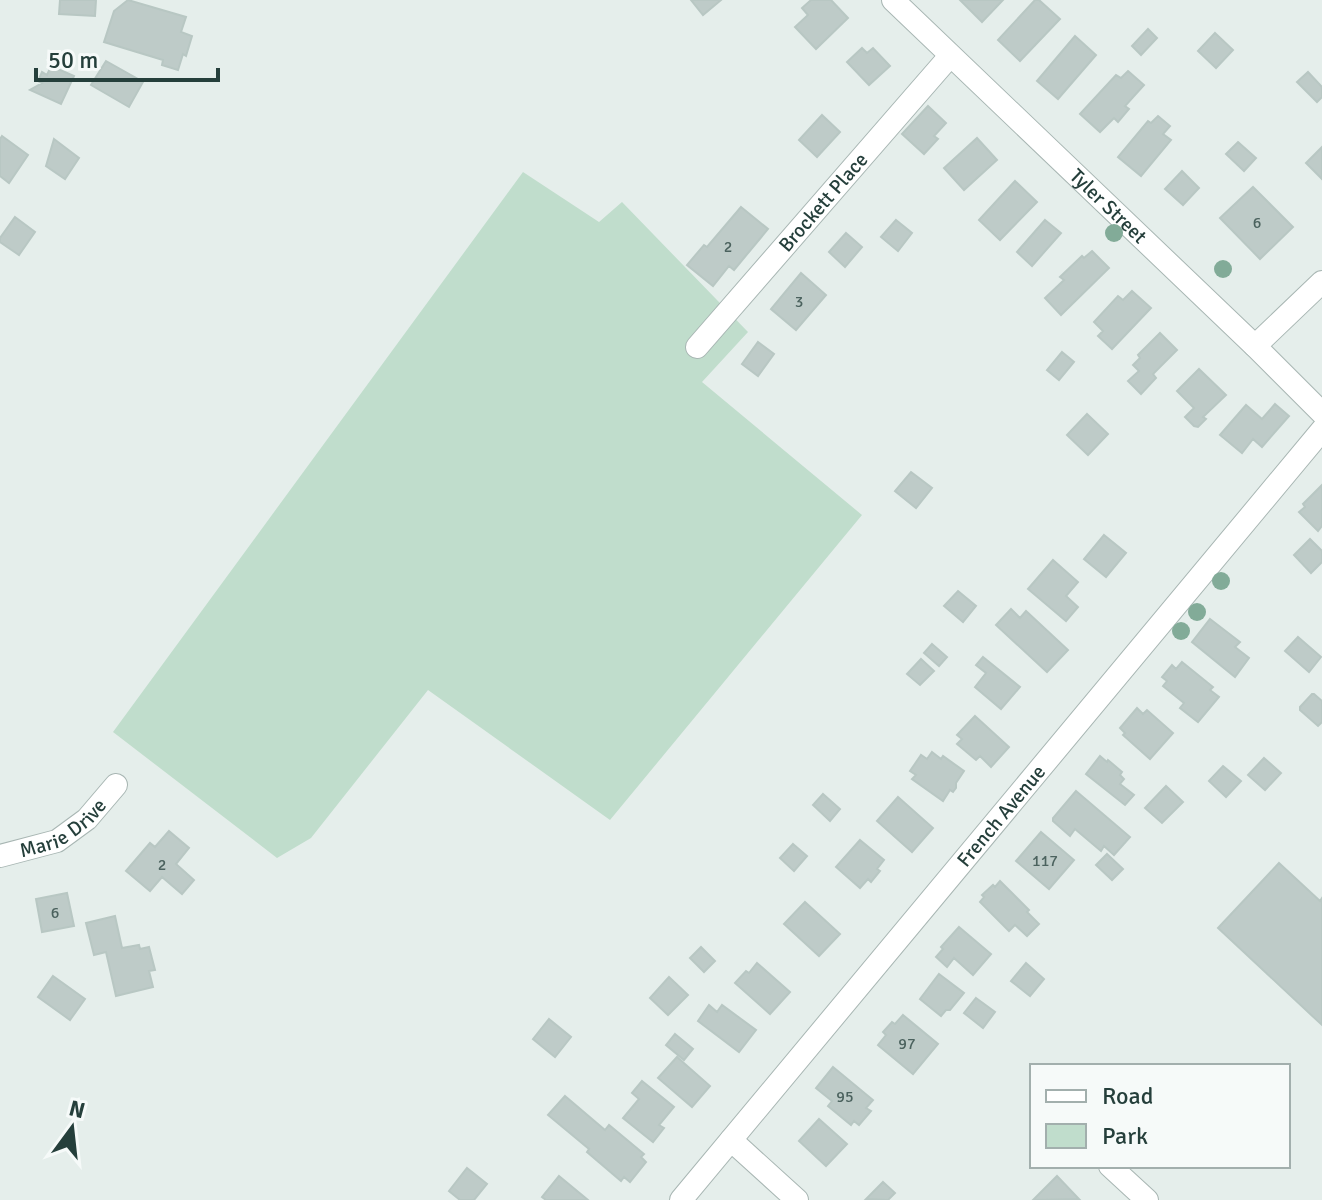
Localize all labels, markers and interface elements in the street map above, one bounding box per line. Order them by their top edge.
scale bar [36,32,218,82]
text: 50 m [48,45,98,75]
street label: Brockett Place [773,147,873,257]
street label: Tyler Street [1065,163,1152,249]
house number: 6 [1253,213,1261,233]
house number: 2 [724,237,732,257]
house number: 3 [795,292,803,312]
street label: French Avenue [951,760,1051,872]
street label: Marie Drive [17,793,112,863]
house number: 117 [1032,851,1058,871]
house number: 2 [158,855,166,875]
house number: 6 [51,903,59,923]
house number: 97 [898,1034,916,1054]
legend [1030,1064,1290,1168]
text: Road [1102,1081,1153,1111]
house number: 95 [836,1087,854,1107]
north arrow [32,1088,112,1168]
text: N [66,1094,88,1124]
text: Park [1102,1121,1148,1151]

